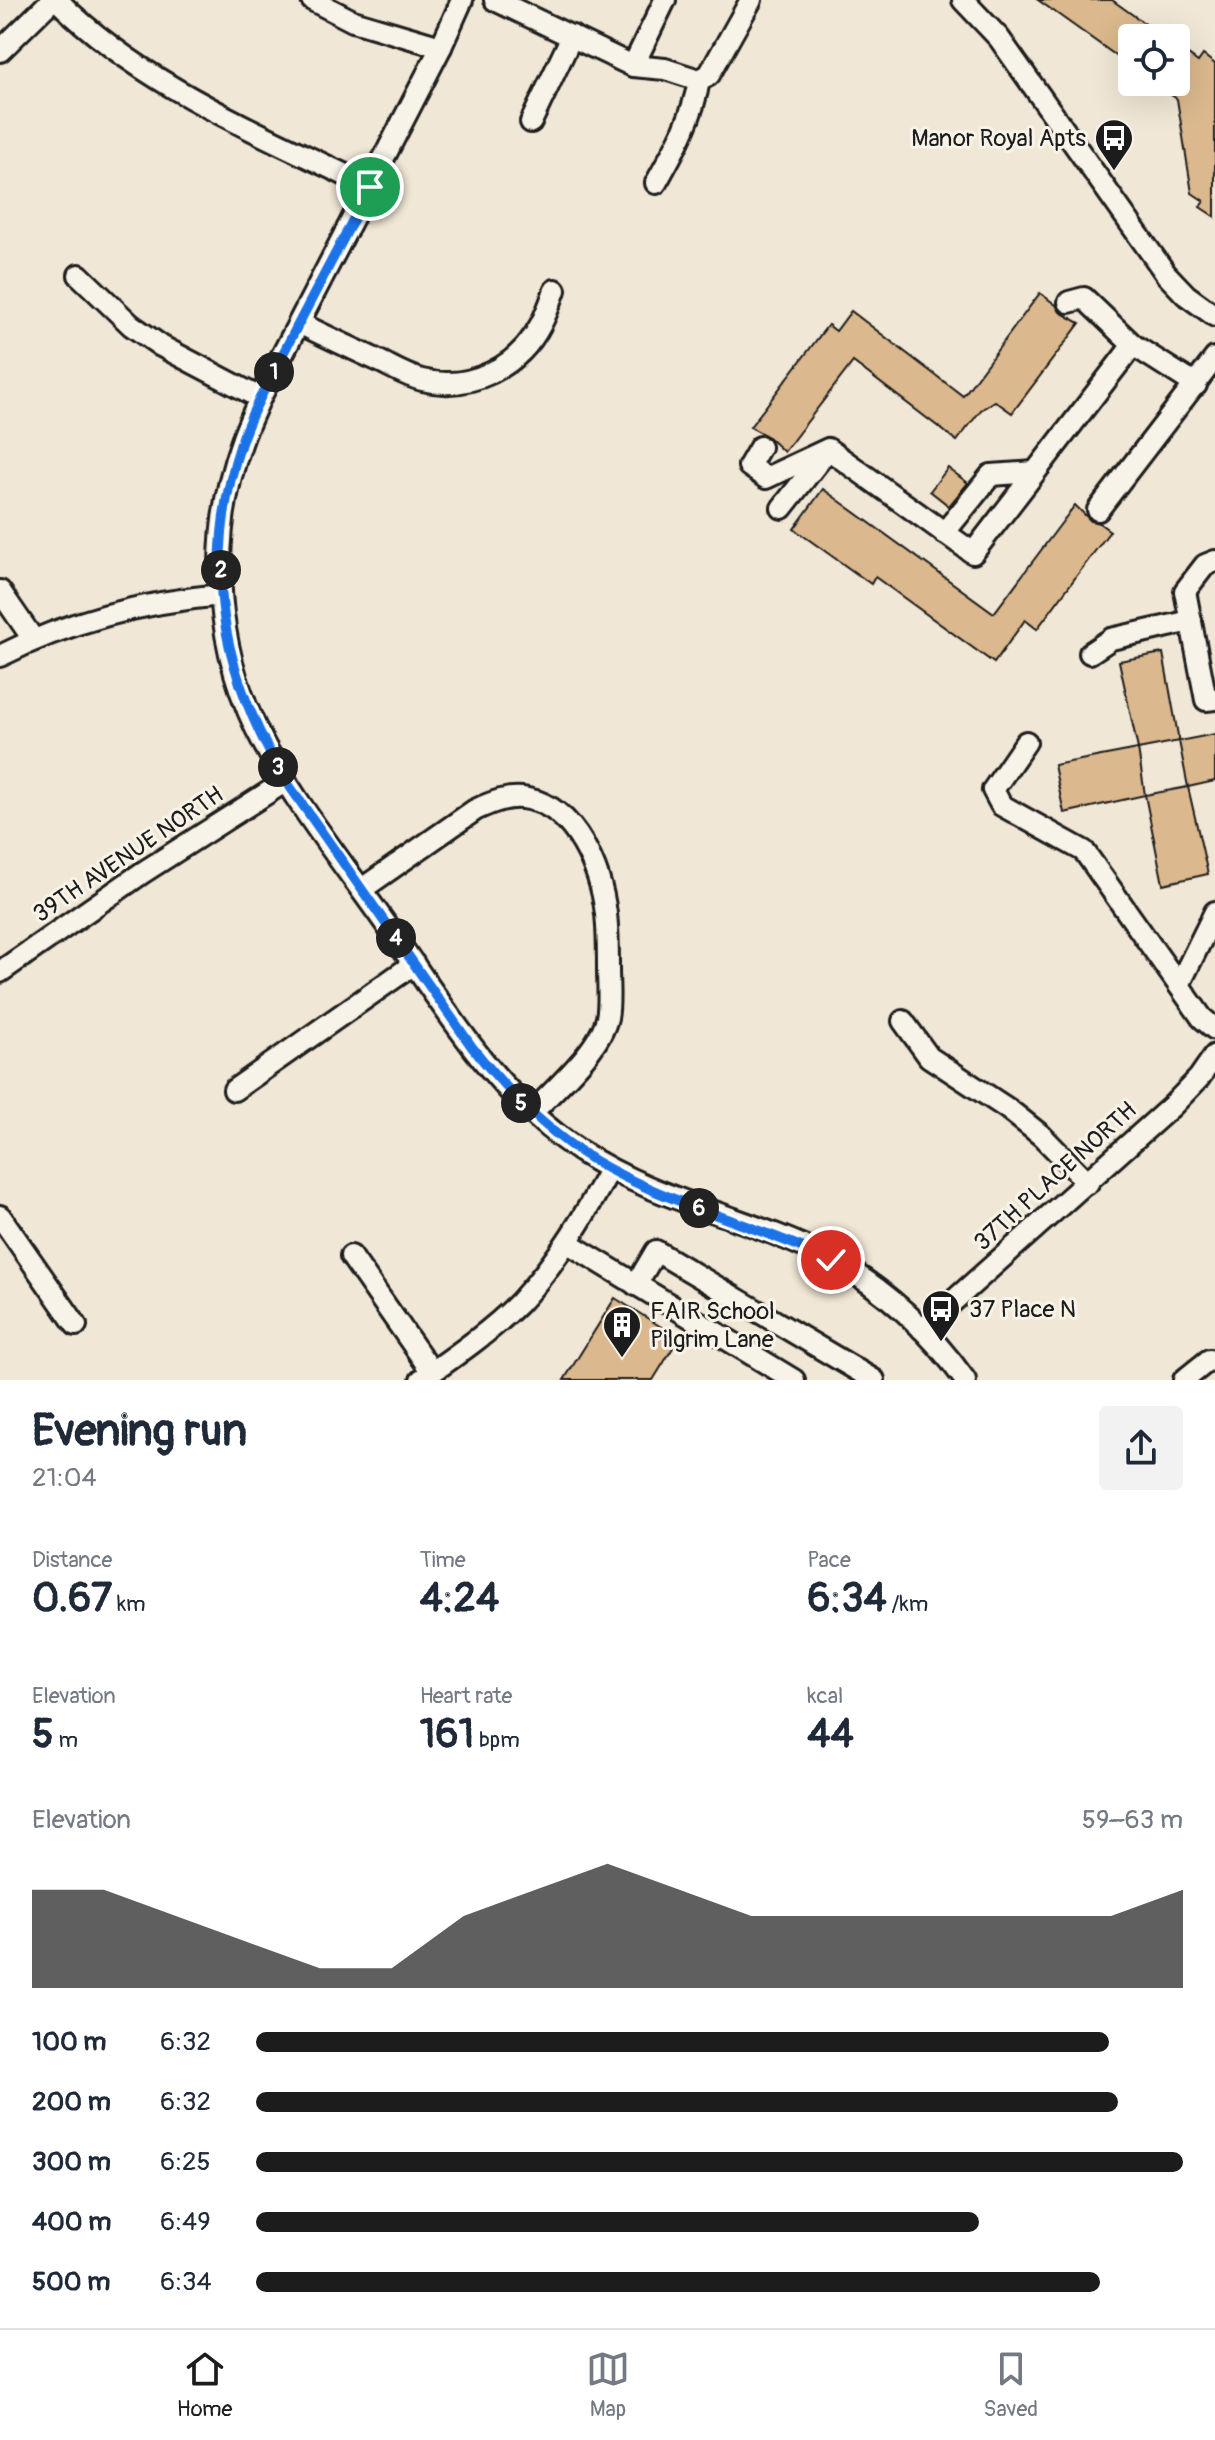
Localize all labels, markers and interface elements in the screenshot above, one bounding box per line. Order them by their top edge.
map controls [1118,24,1190,96]
button: locate [1118,24,1190,96]
bus stop icon: Manor Royal Apts [1093,117,1135,172]
place label: Manor Royal Apts [911,124,1086,153]
pin [336,153,404,221]
icon: arrive [348,165,392,209]
pin: 1 [254,352,294,392]
text: 1 [270,358,278,386]
pin: 2 [201,550,241,590]
text: 2 [215,556,227,584]
pin: 3 [258,747,298,787]
text: 3 [272,753,284,781]
street label: 39TH AVENUE NORTH [28,780,229,929]
pin: 4 [376,918,416,958]
text: 4 [390,924,402,952]
pin: 5 [501,1083,541,1123]
text: 5 [515,1089,527,1117]
street label: 37TH PLACE NORTH [968,1096,1143,1257]
pin: 6 [679,1188,719,1228]
text: 6 [693,1194,705,1222]
pin [797,1226,865,1294]
icon: check [809,1238,853,1282]
bus stop icon: 37 Place N [920,1288,962,1343]
place label: 37 Place N [969,1295,1076,1324]
place label: FAIR School Pilgrim Lane [650,1297,775,1354]
building icon: FAIR School Pilgrim Lane [601,1304,643,1359]
text: Evening run [32,1404,247,1459]
button: share [1099,1406,1183,1490]
text: 21:04 [32,1462,96,1494]
text: Distance [32,1546,112,1574]
text: Time [420,1546,466,1574]
text: Pace [807,1546,851,1574]
text: 0.67 [32,1574,112,1623]
text: 4:24 [420,1574,499,1623]
text: 6:34 [807,1574,887,1623]
text: km [112,1590,146,1618]
text: /km [887,1590,928,1618]
text: Elevation [32,1682,116,1710]
text: Heart rate [420,1682,512,1710]
text: kcal [807,1682,843,1710]
text: 5 [32,1710,54,1759]
text: 161 [420,1710,474,1759]
text: 44 [807,1710,854,1759]
text: m [54,1726,78,1754]
text: bpm [474,1726,520,1754]
text: Elevation [32,1804,131,1836]
text: 59–63 m [1082,1804,1183,1836]
text: 100 m [32,2026,106,2058]
text: 6:32 [160,2026,211,2058]
text: 200 m [32,2086,111,2118]
text: 6:32 [160,2086,211,2118]
text: 300 m [32,2146,111,2178]
text: 6:25 [160,2146,211,2178]
text: 400 m [32,2206,111,2238]
text: 6:49 [160,2206,211,2238]
text: 500 m [32,2266,110,2298]
text: 6:34 [160,2266,212,2298]
tab: Home [177,2347,232,2423]
tab: Map [586,2347,630,2423]
tab: Saved [984,2347,1038,2423]

